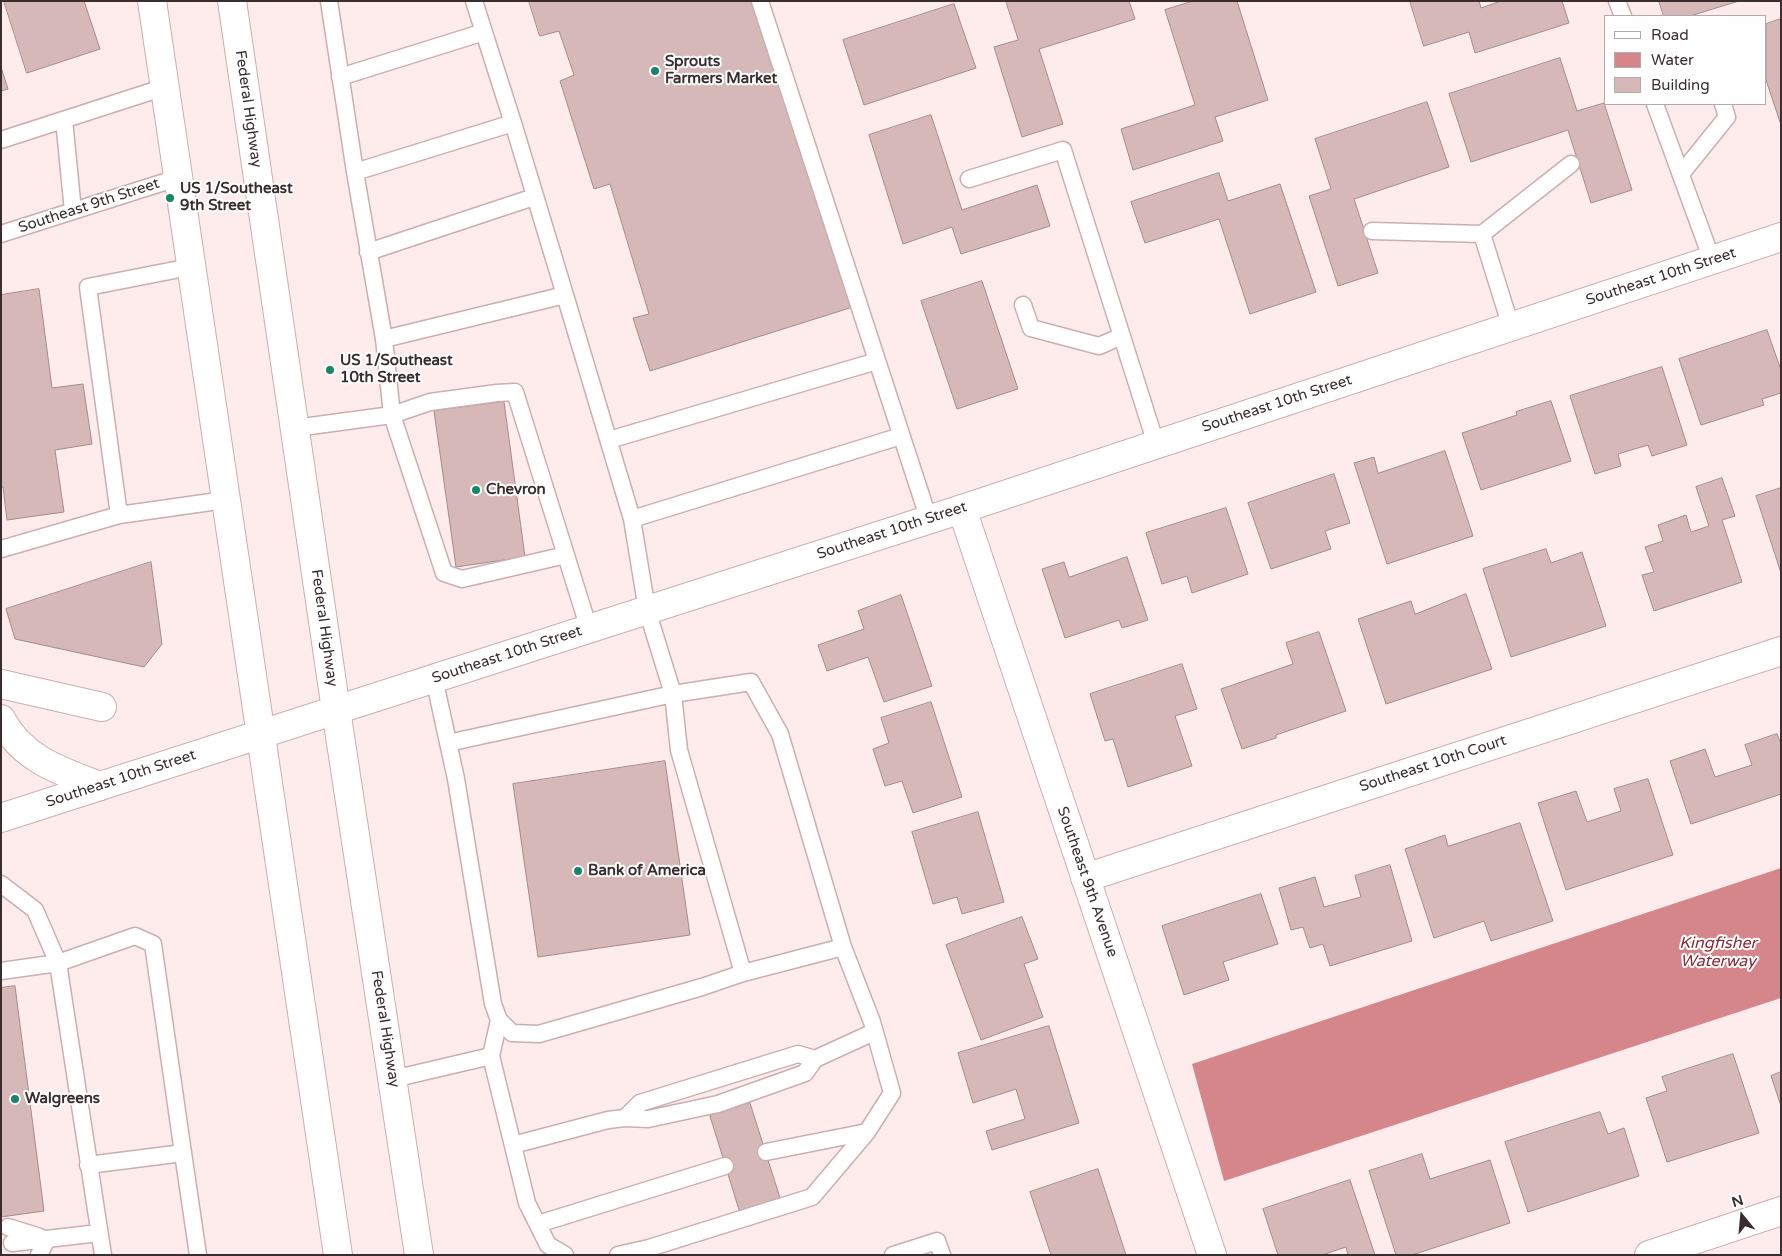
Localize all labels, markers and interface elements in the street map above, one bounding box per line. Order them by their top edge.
legend [1604,15,1767,105]
text: Road [1651,26,1689,44]
street label: Federal Highway [231,49,265,169]
text: Water [1651,51,1694,69]
place label: Sprouts Farmers Market [665,53,777,88]
marker: Sprouts Farmers Market [649,65,661,77]
text: Building [1651,76,1710,94]
street label: Southeast 9th Street [16,175,162,237]
place label: US 1/Southeast 9th Street [180,180,293,215]
marker: US 1/Southeast 9th Street [164,192,176,204]
street label: Southeast 10th Street [1584,244,1738,310]
place label: US 1/Southeast 10th Street [340,352,453,387]
marker: US 1/Southeast 10th Street [324,364,336,376]
street label: Southeast 10th Street [1200,371,1354,437]
place label: Chevron [486,481,546,499]
marker: Chevron [470,484,482,496]
street label: Southeast 10th Street [815,498,969,564]
street label: Federal Highway [307,568,341,688]
street label: Southeast 10th Street [430,622,584,688]
street label: Southeast 10th Court [1357,732,1509,796]
street label: Southeast 10th Street [44,746,198,812]
street label: Southeast 9th Avenue [1053,804,1121,960]
place label: Bank of America [588,862,706,880]
marker: Bank of America [572,865,584,877]
water label: Kingfisher Waterway [1679,934,1757,972]
street label: Federal Highway [367,969,403,1089]
place label: Walgreens [25,1090,100,1108]
marker: Walgreens [9,1093,21,1105]
north arrow [1717,1191,1767,1241]
text: N [1730,1191,1745,1211]

